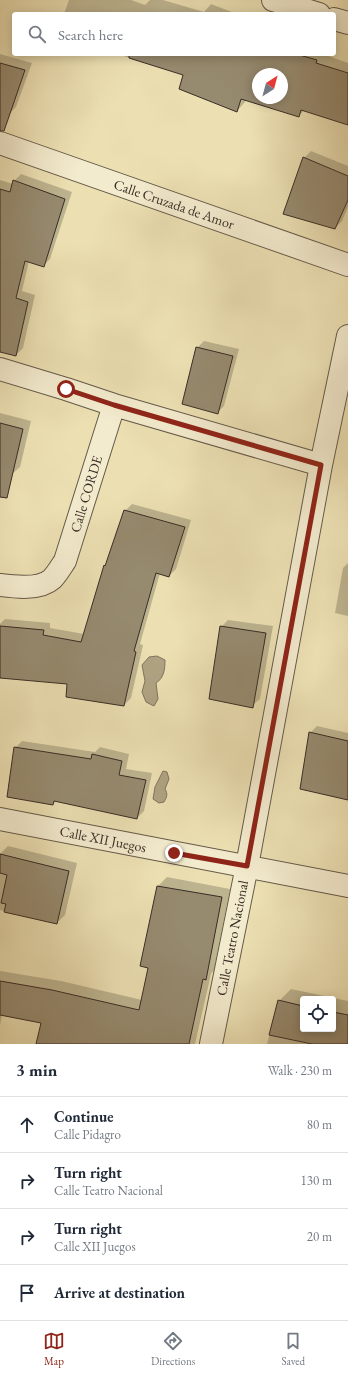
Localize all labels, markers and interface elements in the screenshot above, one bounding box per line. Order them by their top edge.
search box [12,12,336,56]
icon: search [26,23,48,45]
text: Search here [58,25,123,44]
north arrow [252,68,288,104]
street label: Calle Cruzada de Amor [111,175,237,233]
route start [57,380,75,398]
street label: Calle CORDE [66,453,106,535]
street label: Calle XII Juegos [58,822,148,856]
route end [165,844,183,862]
street label: Calle Teatro Nacional [212,878,252,997]
map controls [300,996,336,1032]
button: locate [300,996,336,1032]
text: 3 min [16,1059,57,1081]
text: Walk · 230 m [268,1062,332,1079]
text: Continue [54,1107,114,1126]
icon: ahead [16,1114,38,1136]
text: 80 m [307,1116,332,1133]
text: Calle Pidagro [54,1126,121,1143]
text: Turn right [54,1163,122,1182]
icon: right [16,1170,38,1192]
text: 130 m [301,1172,332,1189]
text: Calle Teatro Nacional [54,1182,163,1199]
text: Turn right [54,1219,122,1238]
icon: right [16,1226,38,1248]
text: 20 m [307,1228,332,1245]
text: Calle XII Juegos [54,1238,136,1255]
icon: arrive [16,1282,38,1304]
text: Arrive at destination [54,1283,185,1302]
tab: Map [43,1330,65,1368]
tab: Directions [151,1330,195,1368]
tab: Saved [281,1330,305,1368]

